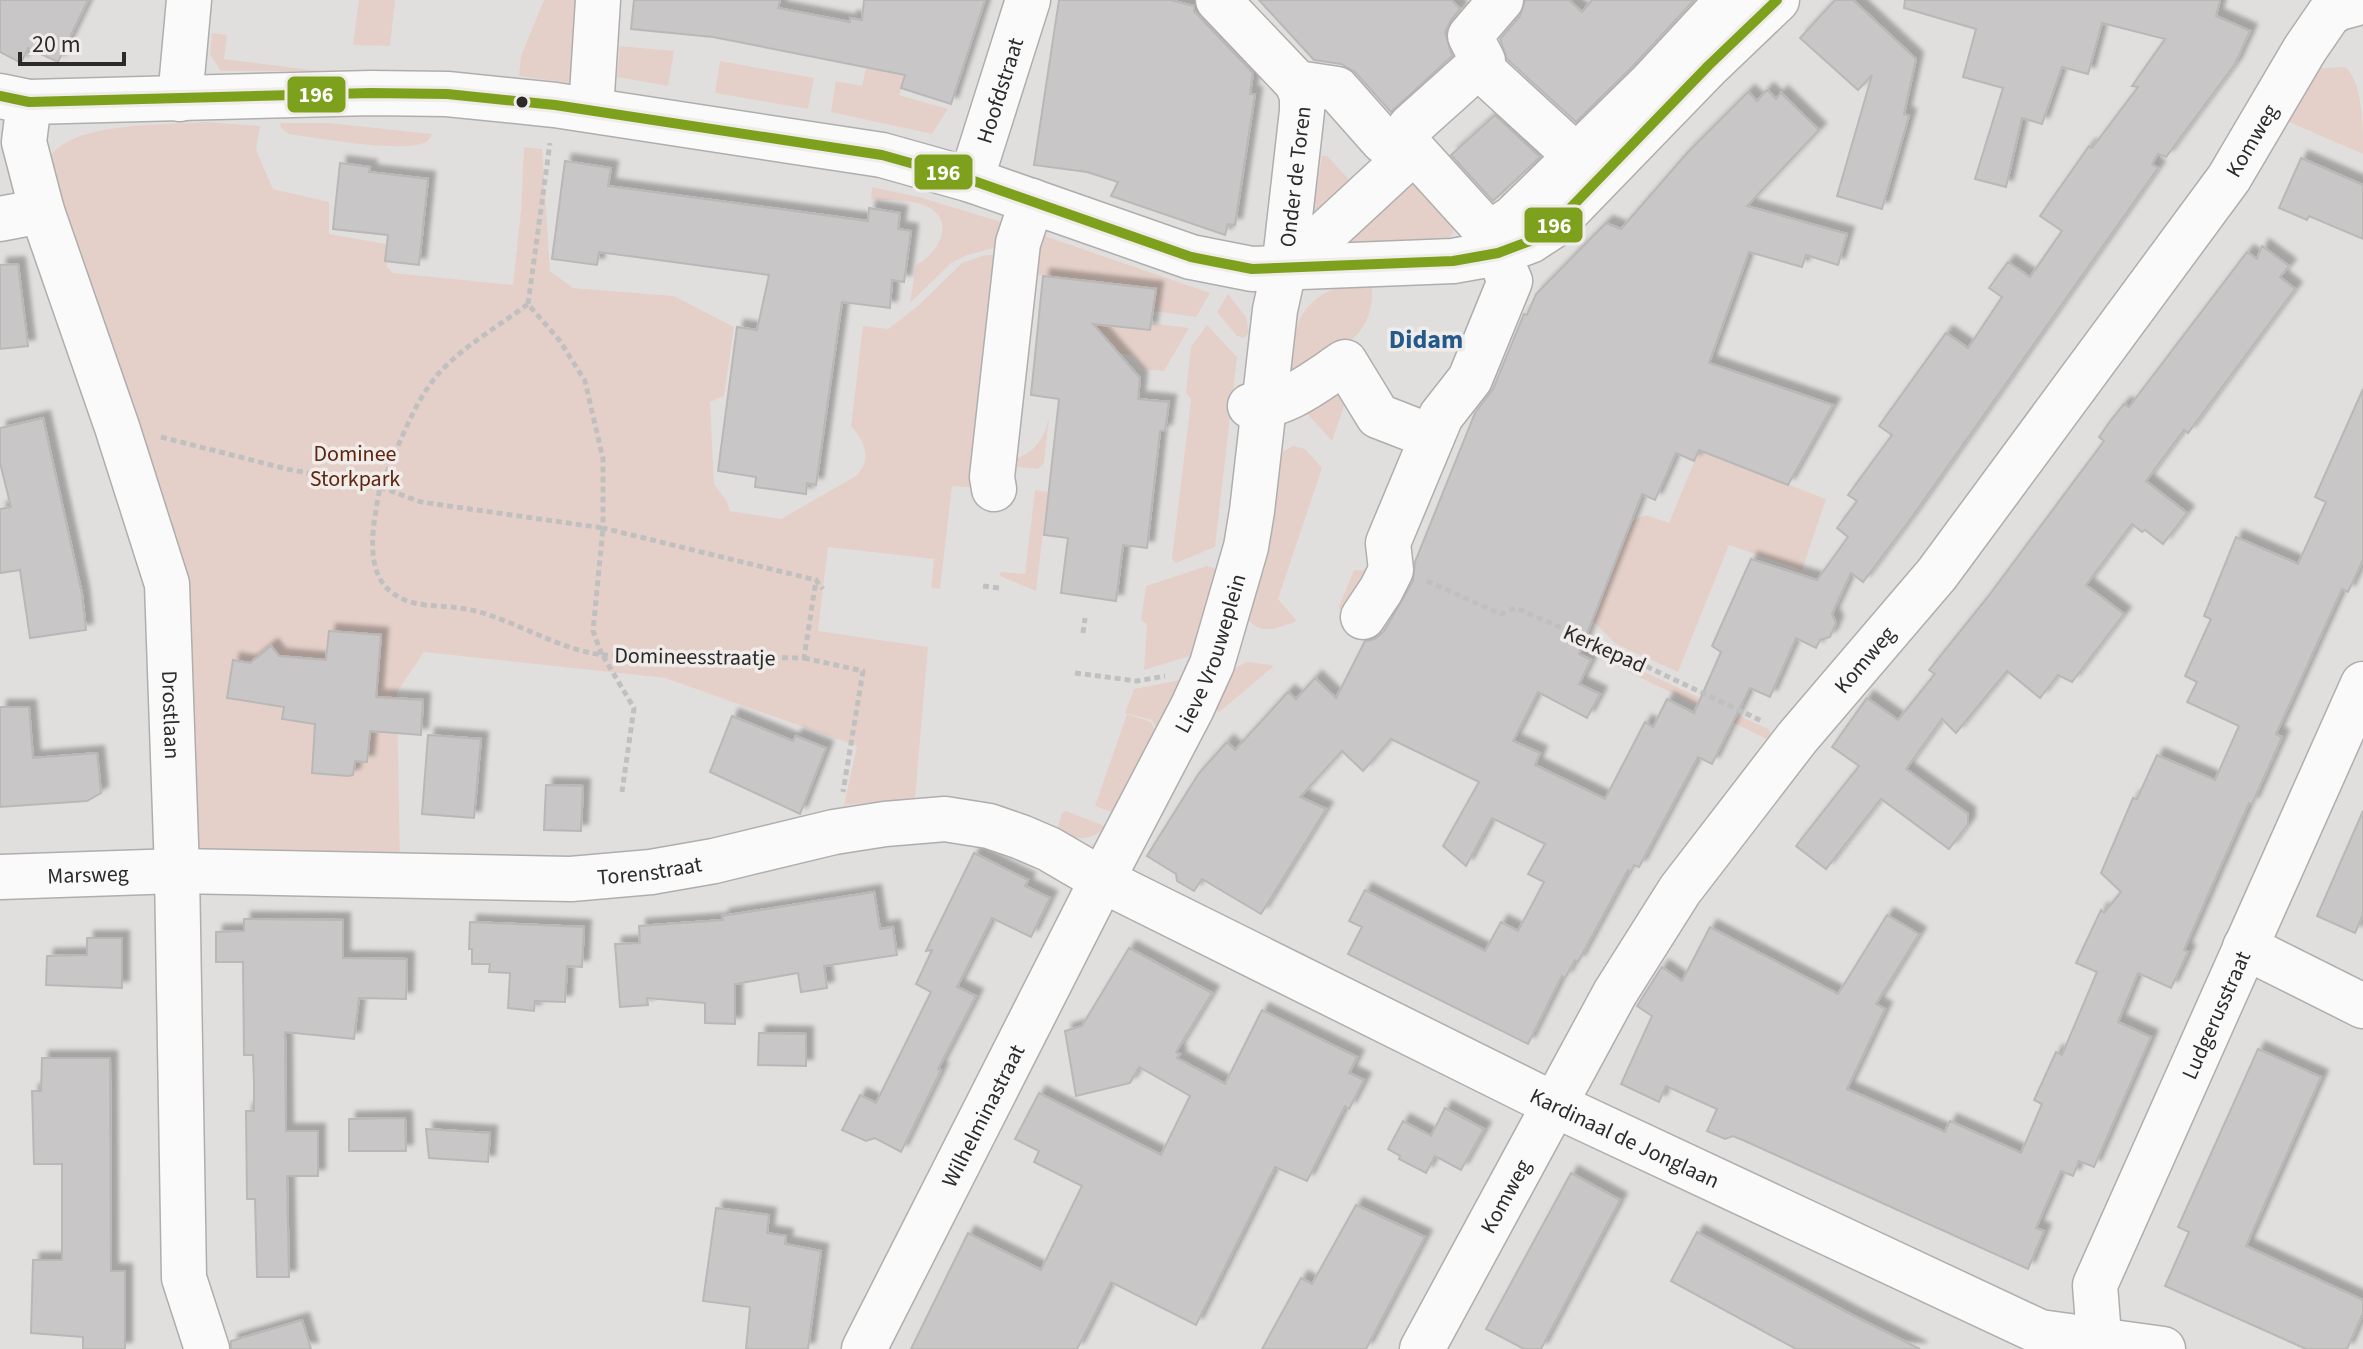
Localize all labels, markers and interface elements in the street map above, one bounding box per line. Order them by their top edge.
scale bar [20,16,124,66]
text: 20 m [32,27,81,62]
street label: Hoofdstraat [969,33,1032,148]
line badge: 196 [286,75,347,114]
text: 196 [299,79,333,111]
unlabelled marker [514,94,530,110]
street label: Komweg [2218,98,2286,183]
street label: Onder de Toren [1272,104,1319,249]
line badge: 196 [913,153,974,191]
text: 196 [926,157,960,189]
line badge: 196 [1523,206,1584,244]
text: 196 [1537,210,1571,242]
district label: Didam [1389,321,1463,358]
park label: Dominee Storkpark [310,438,400,495]
street label: Lieve Vrouweplein [1167,570,1254,739]
street label: Kerkepad [1558,616,1651,681]
street label: Komweg [1827,619,1903,701]
street label: Domineesstraatje [614,640,776,674]
street label: Drostlaan [153,670,188,760]
street label: Torenstraat [596,848,705,894]
street label: Marsweg [47,858,129,892]
street label: Ludgerusstraat [2174,945,2259,1085]
street label: Wilhelminastraat [934,1038,1033,1193]
street label: Kardinaal de Jonglaan [1524,1080,1725,1197]
street label: Komweg [1473,1154,1539,1239]

